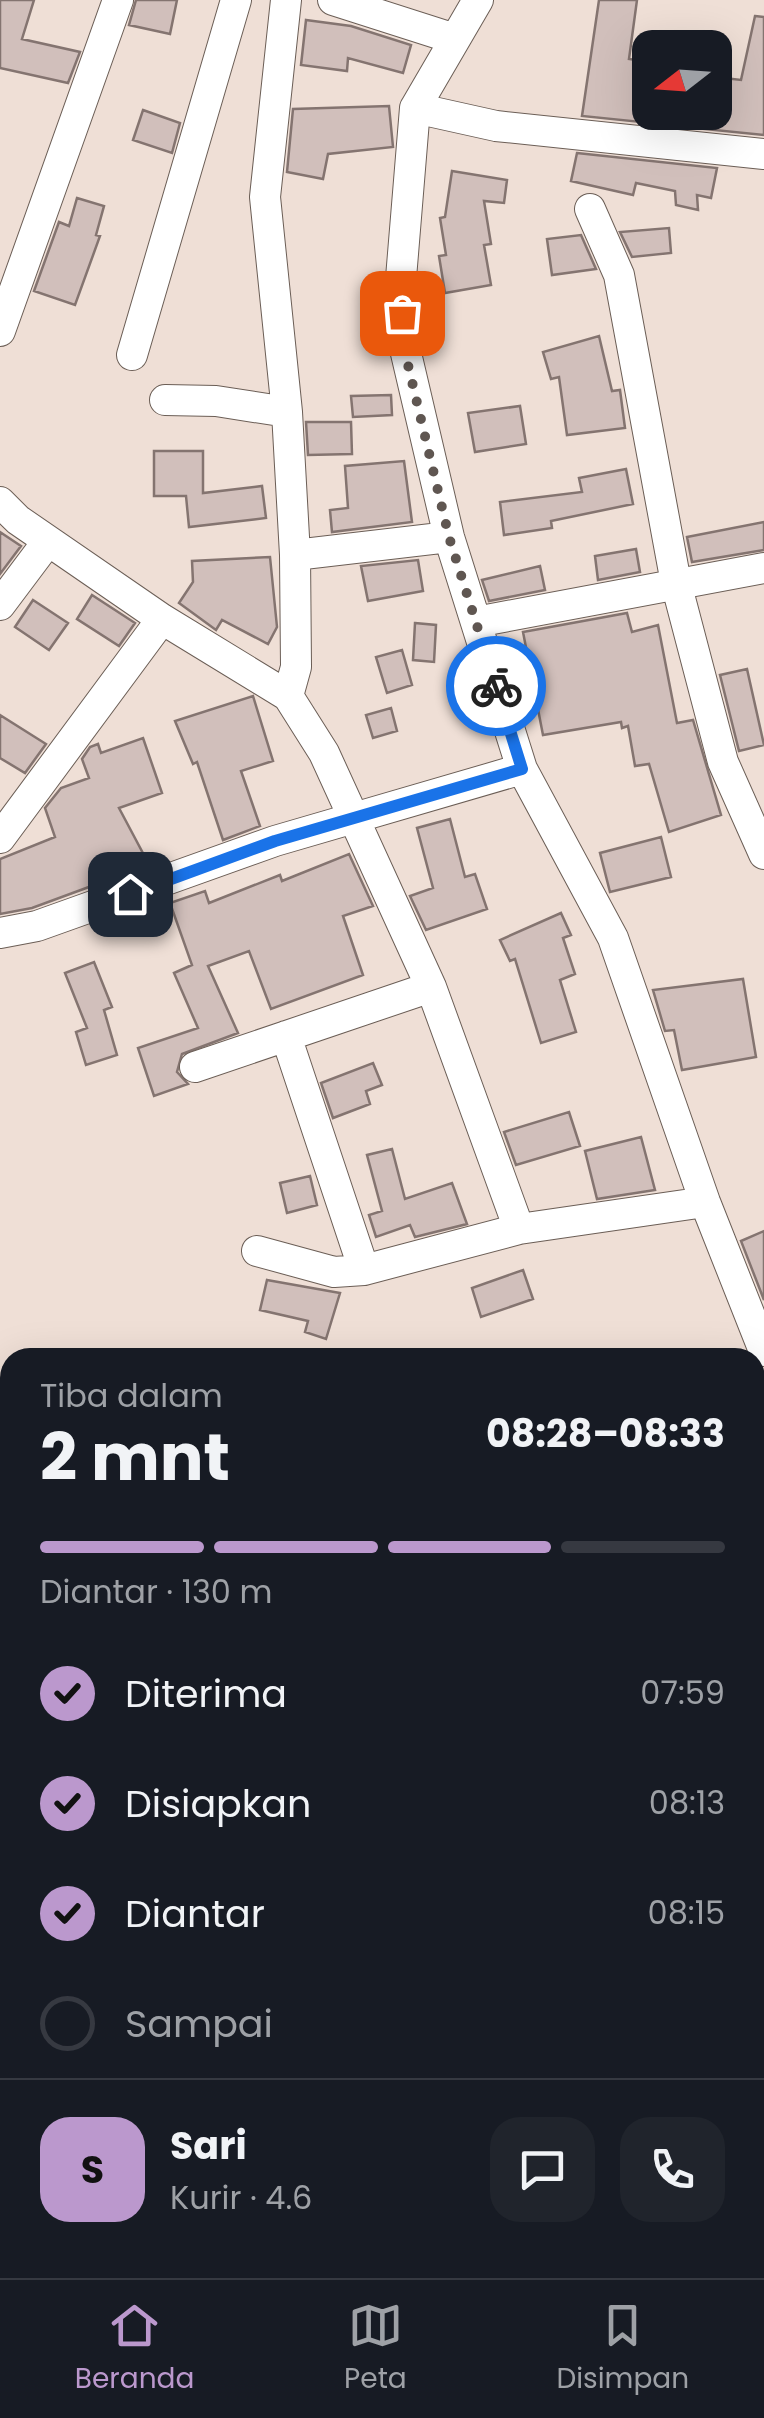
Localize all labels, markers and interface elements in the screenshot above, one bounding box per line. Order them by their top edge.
north arrow [632,30,732,130]
map controls [632,30,732,130]
pin [360,271,445,356]
icon: bag [375,286,430,341]
courier [446,636,546,736]
icon: bike [469,659,524,714]
pin [88,852,173,937]
icon: home [103,867,158,922]
text: Tiba dalam [40,1373,223,1418]
text: 08:28–08:33 [486,1407,725,1460]
text: 2 mnt [40,1412,230,1503]
text: Diantar · 130 m [40,1569,272,1614]
icon: check [40,1666,95,1721]
text: Diterima [125,1667,287,1720]
text: 07:59 [640,1670,725,1715]
icon: check [40,1776,95,1831]
text: Disiapkan [125,1777,311,1830]
text: 08:13 [649,1780,725,1825]
icon: check [40,1886,95,1941]
text: Diantar [125,1887,265,1940]
text: 08:15 [648,1890,725,1935]
text: Sampai [125,1997,273,2050]
button: chat [490,2117,595,2222]
button: phone [620,2117,725,2222]
text: Sari [170,2119,247,2172]
text: S [81,2143,104,2196]
text: Kurir · 4.6 [170,2175,312,2220]
tab: Beranda [75,2298,194,2400]
tab: Peta [344,2298,407,2400]
tab: Disimpan [556,2298,689,2400]

